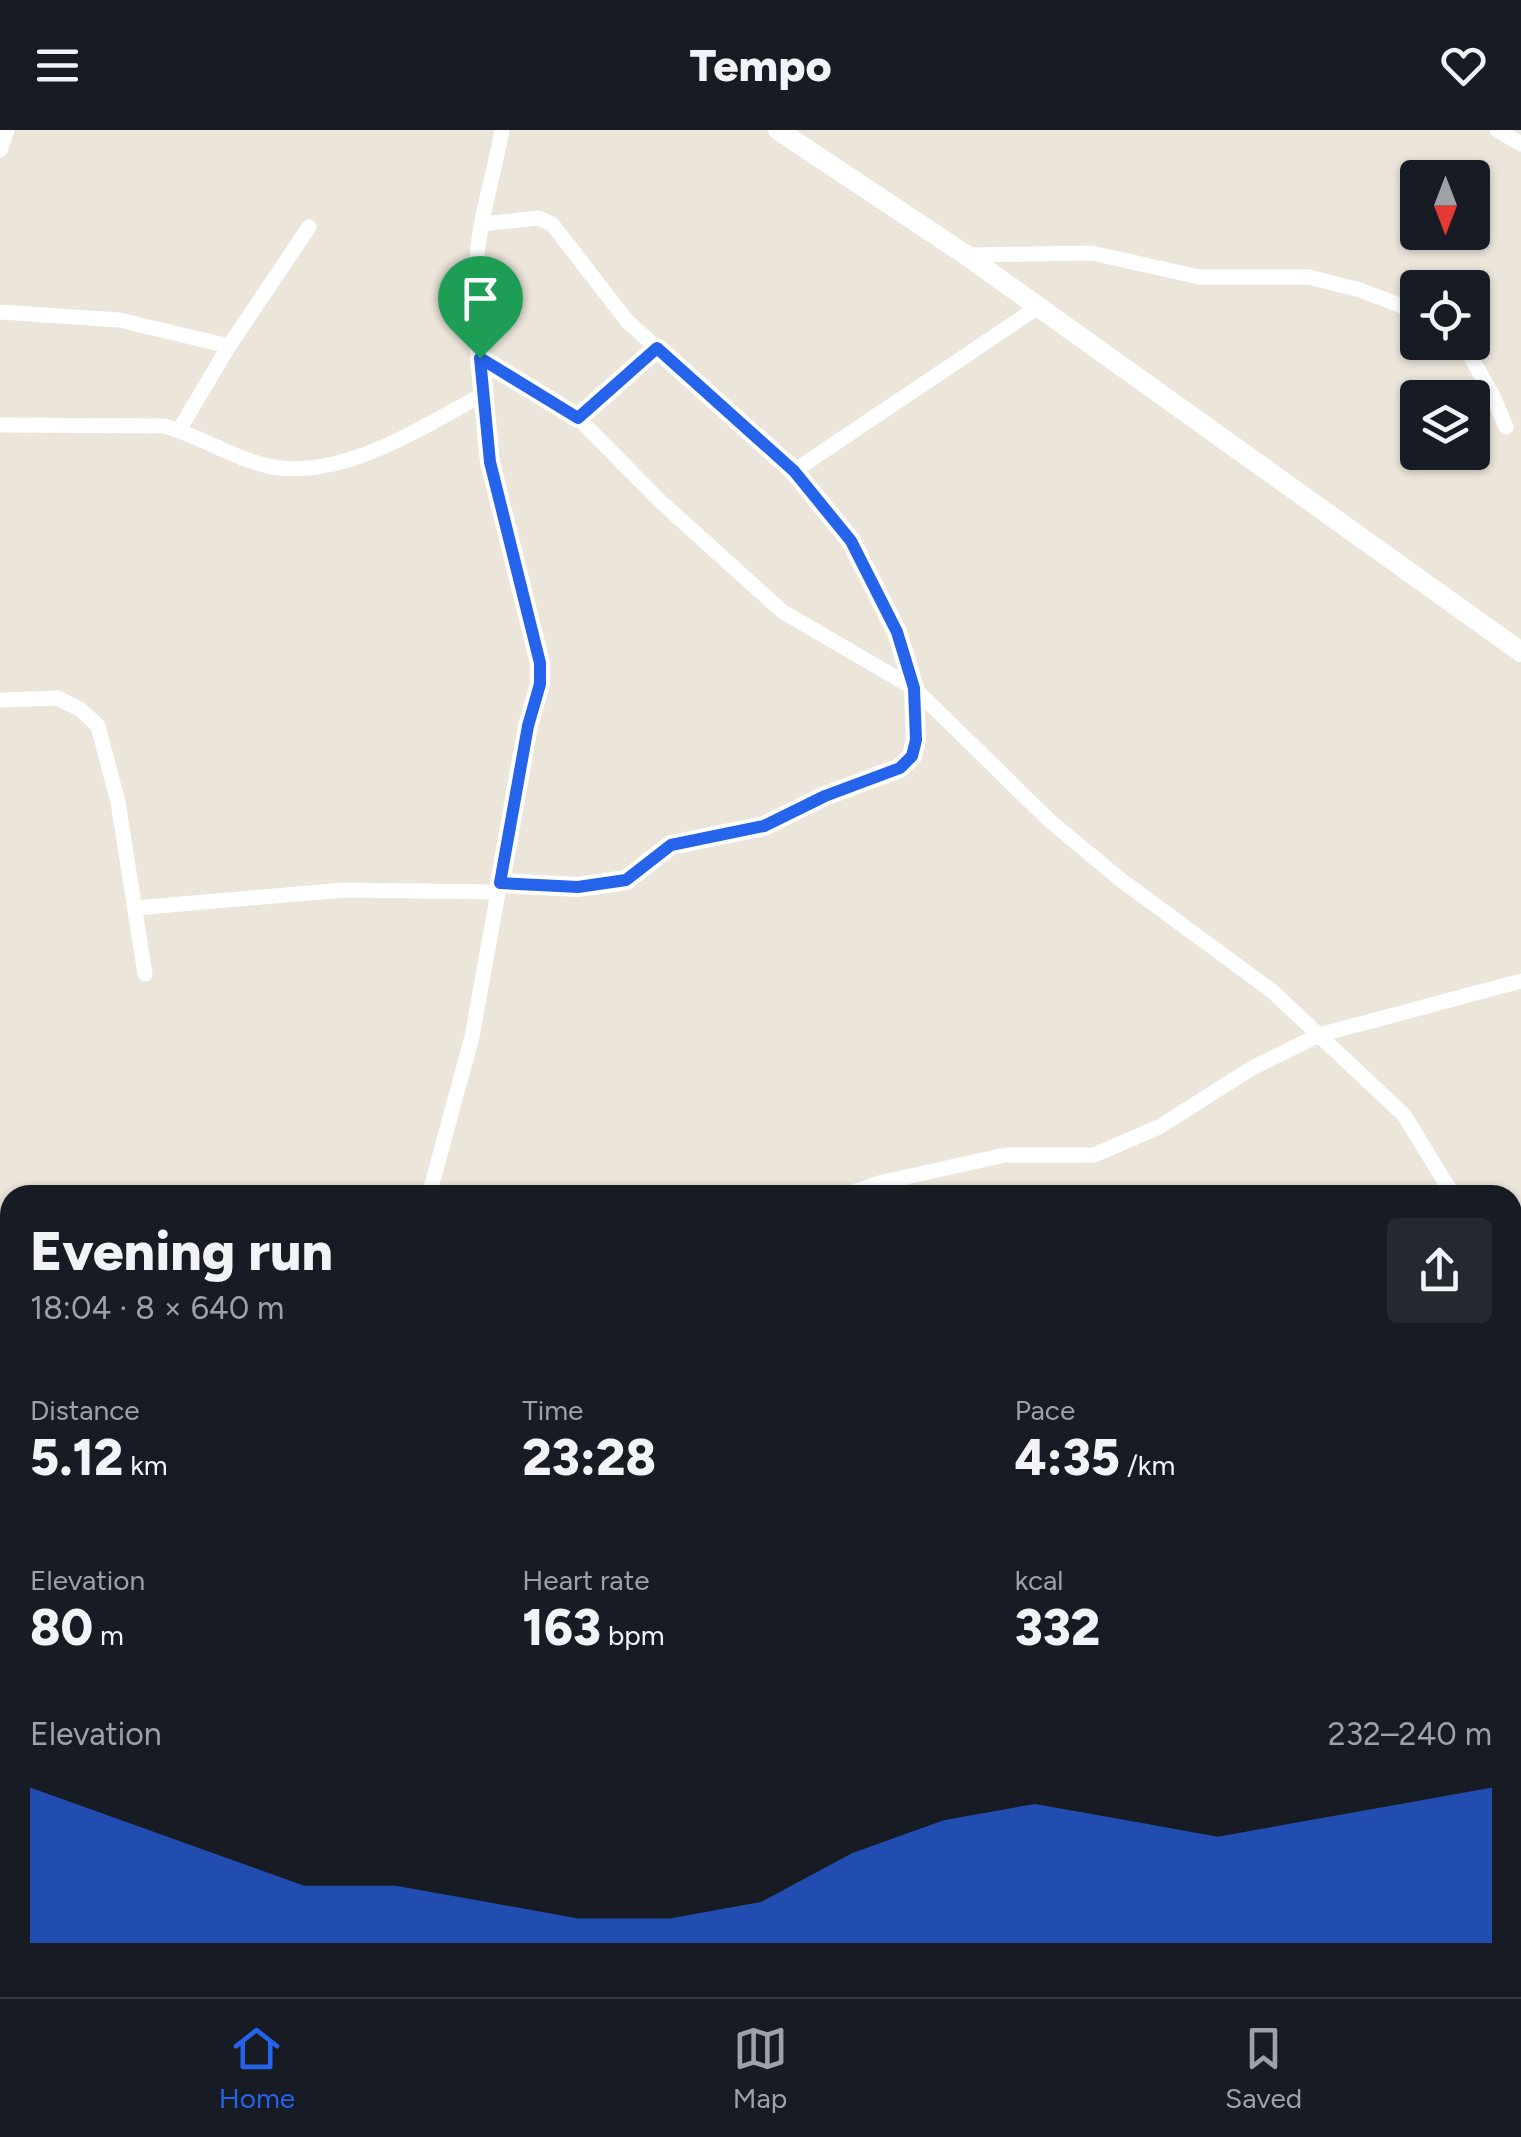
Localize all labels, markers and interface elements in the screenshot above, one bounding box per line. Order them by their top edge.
icon: menu [30,38,85,93]
text: Tempo [689,38,832,92]
icon: heart [1436,38,1491,93]
north arrow [1400,160,1490,250]
map controls [1400,160,1490,470]
pin [438,256,523,359]
button: locate [1400,270,1490,360]
icon: arrive [453,271,508,326]
button: layers [1400,380,1490,470]
text: Evening run [30,1218,333,1284]
button: share [1387,1218,1492,1323]
text: 18:04 · 8 × 640 m [30,1289,284,1327]
text: Distance [30,1393,140,1427]
text: Time [522,1393,583,1427]
text: Pace [1015,1393,1075,1427]
text: 5.12 [30,1427,123,1488]
text: 23:28 [522,1427,656,1488]
text: 4:35 [1015,1427,1120,1488]
text: km [123,1448,168,1482]
text: /km [1120,1448,1175,1482]
text: Elevation [30,1563,145,1597]
text: Heart rate [522,1563,649,1597]
text: kcal [1015,1563,1064,1597]
text: 80 [30,1597,93,1658]
text: 163 [522,1597,601,1658]
text: 332 [1015,1597,1100,1658]
text: m [93,1618,124,1652]
text: bpm [601,1618,665,1652]
text: Elevation [30,1715,162,1753]
text: 232–240 m [1328,1715,1492,1753]
tab: Home [219,2021,295,2115]
tab: Map [733,2021,788,2115]
tab: Saved [1225,2021,1302,2115]

